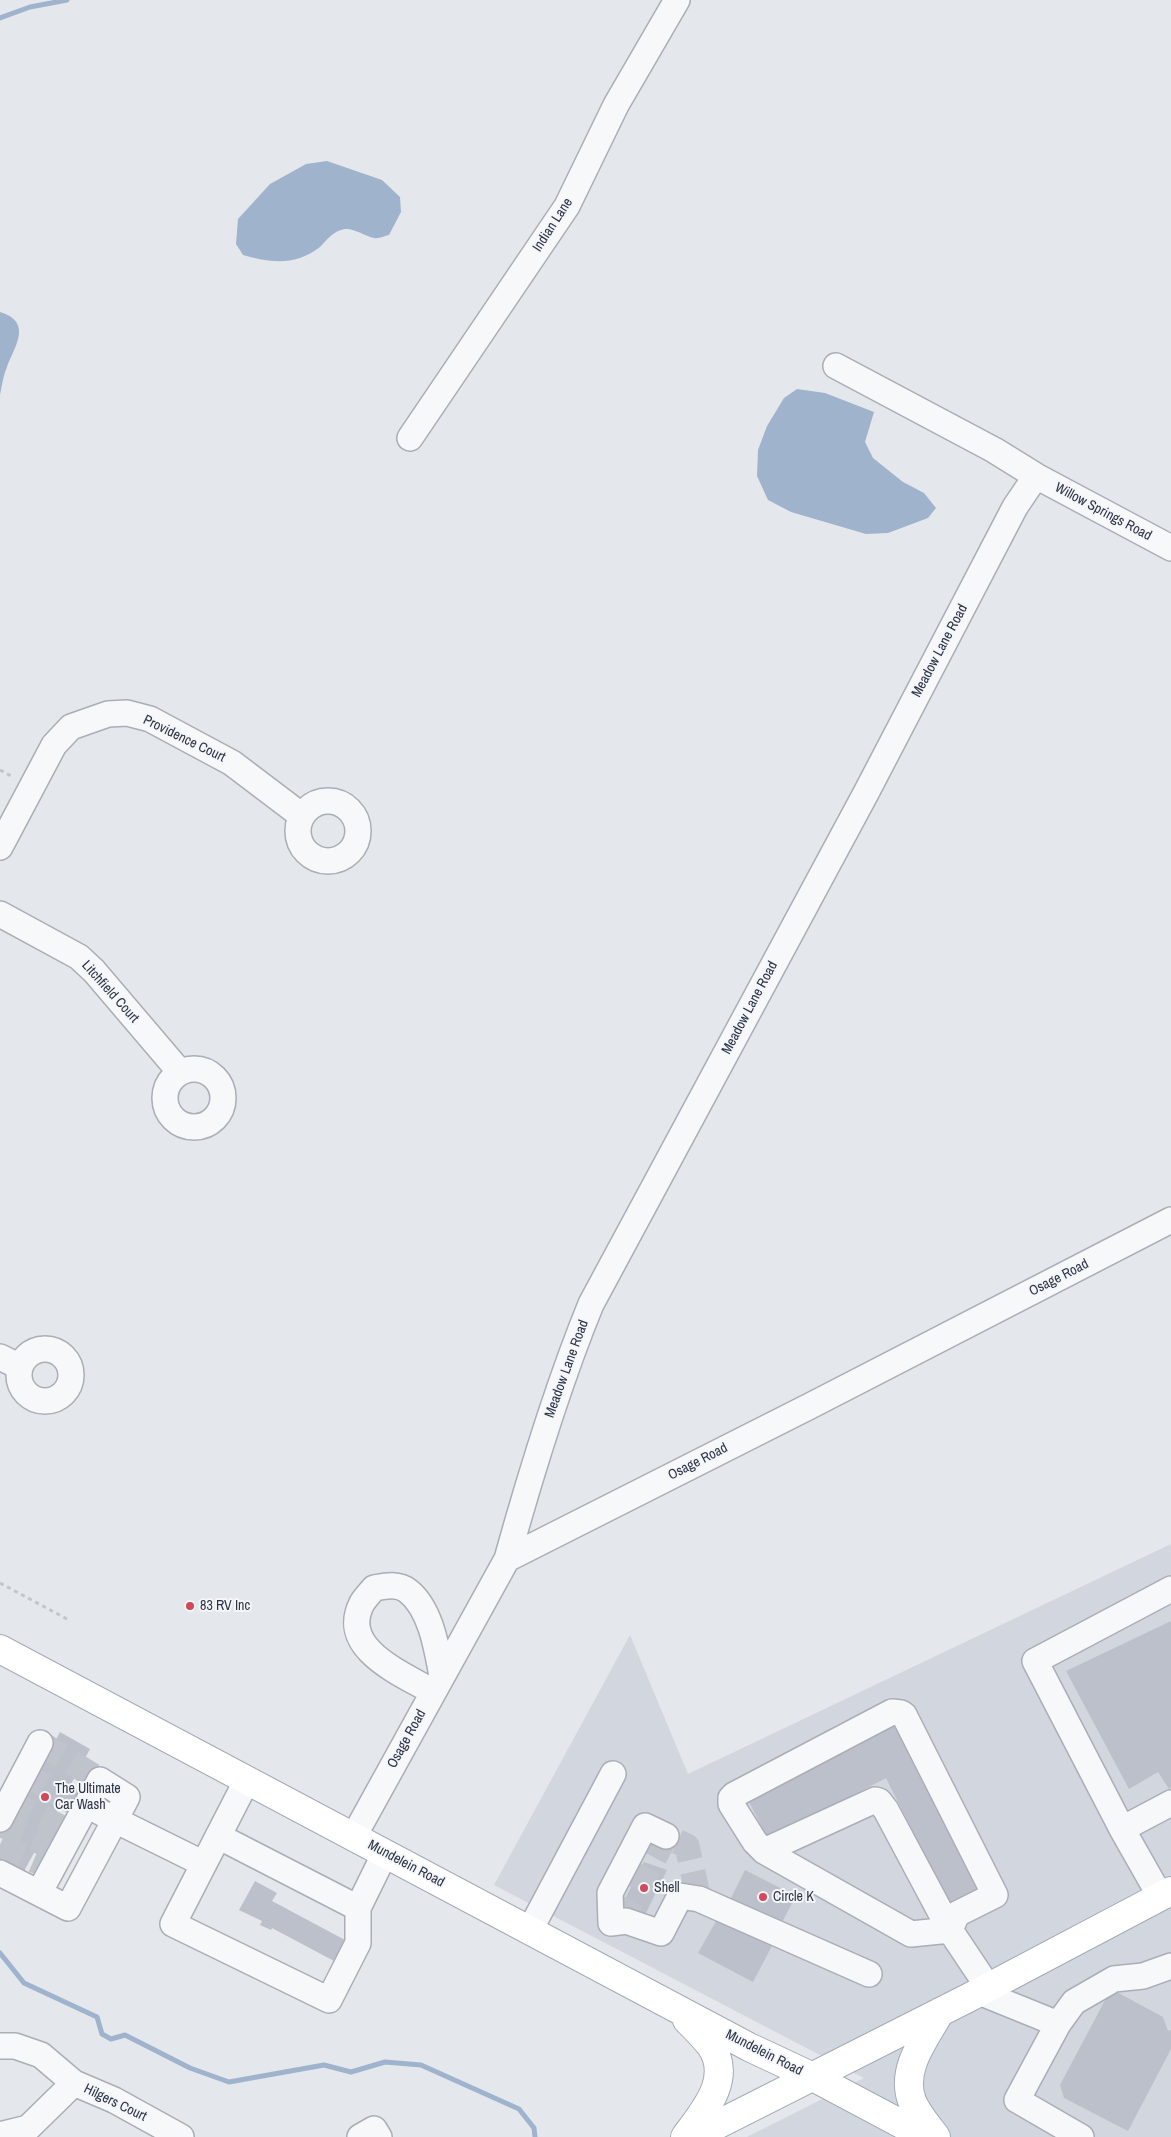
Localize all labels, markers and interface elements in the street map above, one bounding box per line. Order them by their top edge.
street label: Indian Lane [529,195,577,255]
street label: Willow Springs Road [1052,479,1154,545]
street label: Meadow Lane Road [908,602,972,700]
street label: Providence Court [140,712,228,766]
street label: Litchfield Court [78,957,142,1027]
street label: Meadow Lane Road [718,959,782,1057]
street label: Osage Road [1026,1256,1092,1300]
street label: Meadow Lane Road [542,1318,592,1420]
street label: Osage Road [665,1440,731,1484]
place label: 83 RV Inc [200,1598,250,1614]
marker: 83 RV Inc [184,1600,196,1612]
street label: Osage Road [384,1707,430,1771]
place label: The Ultimate Car Wash [55,1781,121,1814]
marker: The Ultimate Car Wash [39,1791,51,1803]
street label: Mundelein Road [365,1837,447,1891]
place label: Shell [654,1880,680,1896]
marker: Shell [638,1882,650,1894]
place label: Circle K [773,1889,814,1905]
marker: Circle K [757,1891,769,1903]
street label: Mundelein Road [723,2026,805,2080]
street label: Hilgers Court [81,2081,149,2125]

